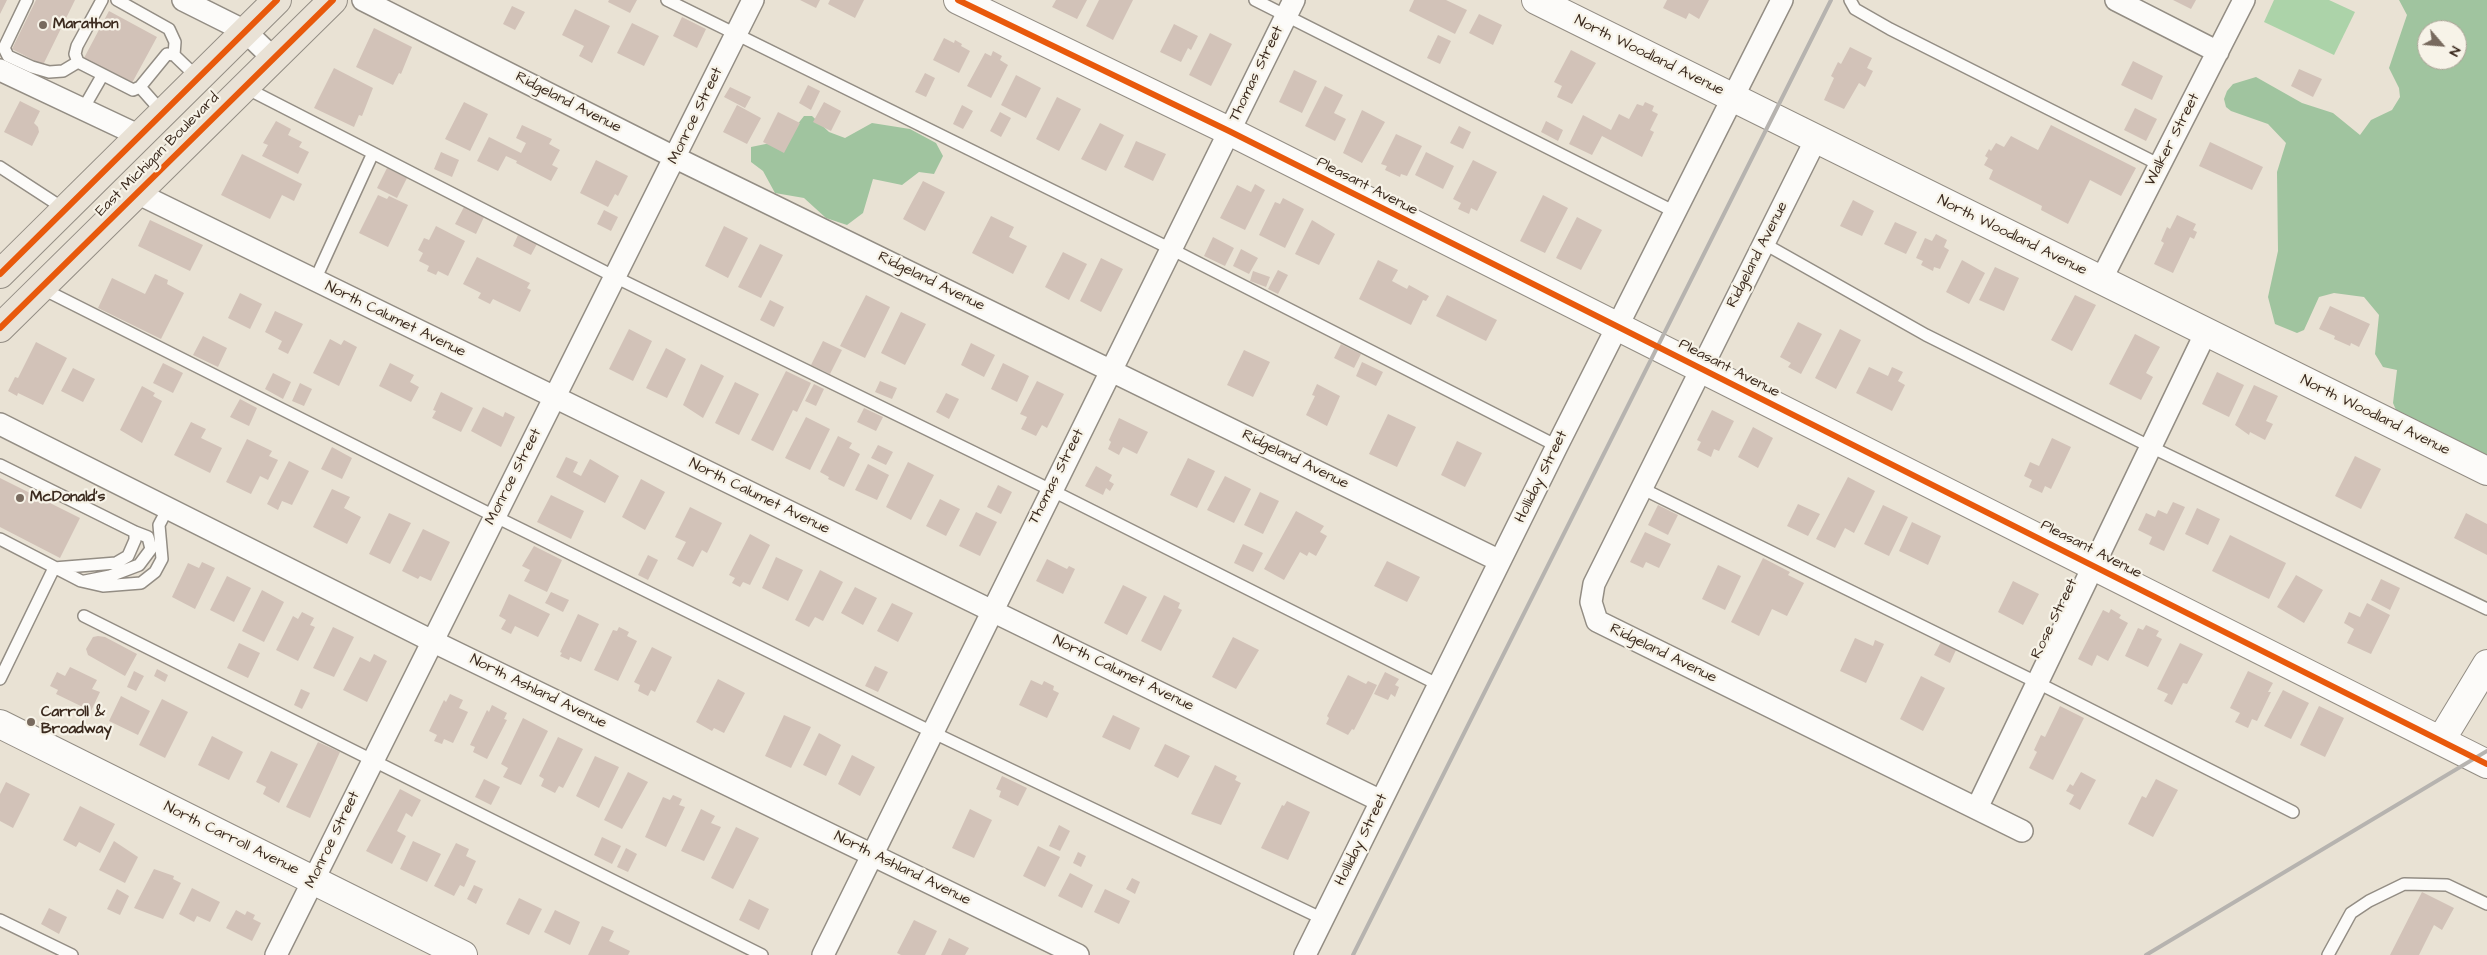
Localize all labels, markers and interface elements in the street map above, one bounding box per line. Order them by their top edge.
street label: North Woodland Avenue [1571,12,1727,100]
place label: Marathon [53,16,118,34]
marker: Marathon [37,19,49,31]
north arrow [2417,20,2467,70]
street label: Thomas Street [1226,23,1288,125]
text: N [2444,43,2465,60]
street label: Monroe Street [665,65,727,167]
street label: Ridgeland Avenue [512,69,624,137]
street label: East Michigan Boulevard [92,89,224,221]
street label: Walker Street [2142,90,2204,190]
street label: Pleasant Avenue [1313,154,1421,220]
street label: North Woodland Avenue [1934,192,2090,280]
street label: Ridgeland Avenue [1724,199,1792,311]
street label: Ridgeland Avenue [875,248,987,316]
street label: North Calumet Avenue [322,278,468,362]
street label: Pleasant Avenue [1675,336,1783,402]
street label: North Woodland Avenue [2297,372,2453,460]
street label: Monroe Street [482,426,546,528]
street label: Thomas Street [1025,426,1089,528]
street label: Ridgeland Avenue [1239,426,1351,494]
street label: Holliday Street [1512,428,1572,526]
street label: North Calumet Avenue [686,455,832,539]
place label: McDonald's [30,489,105,507]
marker: McDonald's [14,492,26,504]
street label: Pleasant Avenue [2037,517,2145,583]
street label: Rose Street [2028,576,2082,662]
street label: Ridgeland Avenue [1607,620,1719,688]
street label: North Calumet Avenue [1050,632,1196,716]
street label: North Ashland Avenue [467,651,609,733]
place label: Carroll & Broadway [41,704,112,739]
marker: Carroll & Broadway [25,716,37,728]
street label: Monroe Street [302,789,364,891]
street label: Holliday Street [1332,791,1392,889]
street label: North Carroll Avenue [160,798,302,880]
street label: North Ashland Avenue [831,828,973,910]

